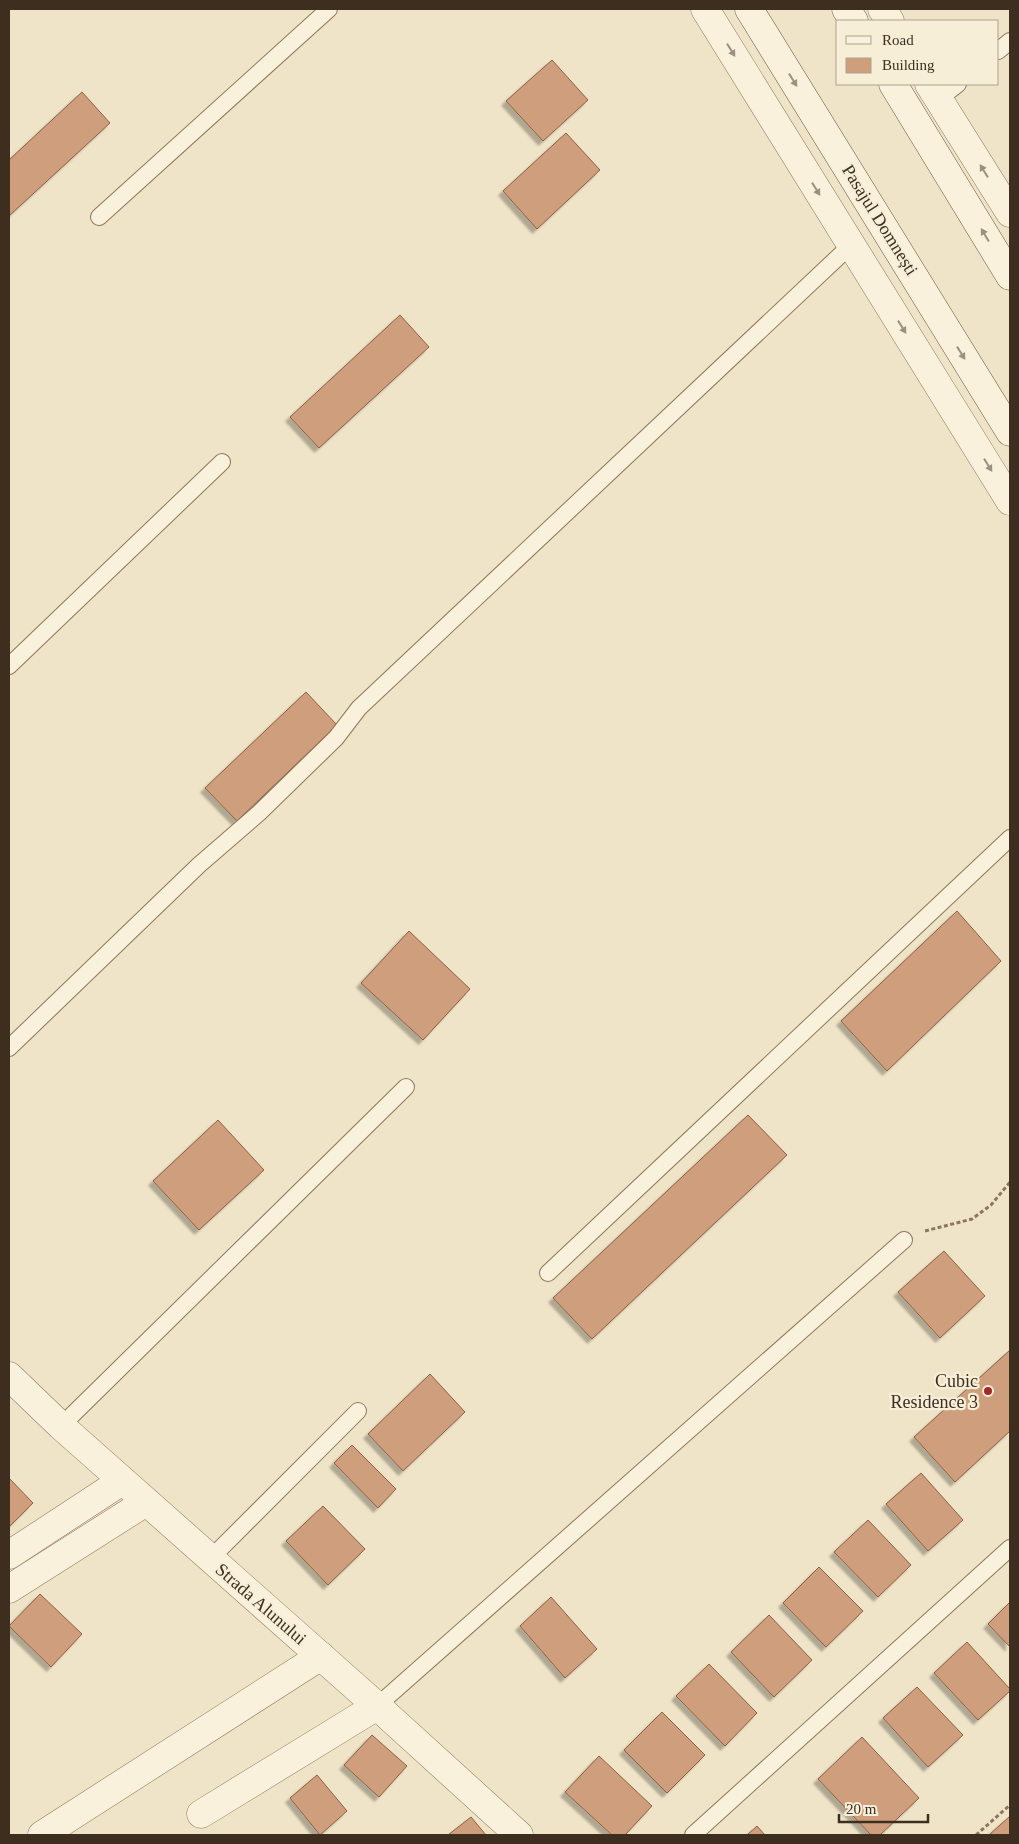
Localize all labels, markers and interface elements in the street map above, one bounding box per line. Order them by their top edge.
legend [836,20,999,85]
text: Road [882,32,914,48]
one-way arrow [726,44,736,57]
text: Building [882,57,935,73]
one-way arrow [789,74,798,87]
street label: Pasajul Domnești [838,161,922,279]
one-way arrow [980,165,989,178]
one-way arrow [811,182,821,195]
one-way arrow [980,228,989,241]
one-way arrow [897,320,906,333]
one-way arrow [957,346,966,359]
one-way arrow [983,458,992,471]
place label: Cubic Residence 3 [891,1371,978,1412]
marker: Cubic Residence 3 [982,1385,994,1397]
street label: Strada Alunului [212,1559,310,1649]
scale bar [839,1792,928,1824]
text: 20 m [846,1801,877,1817]

